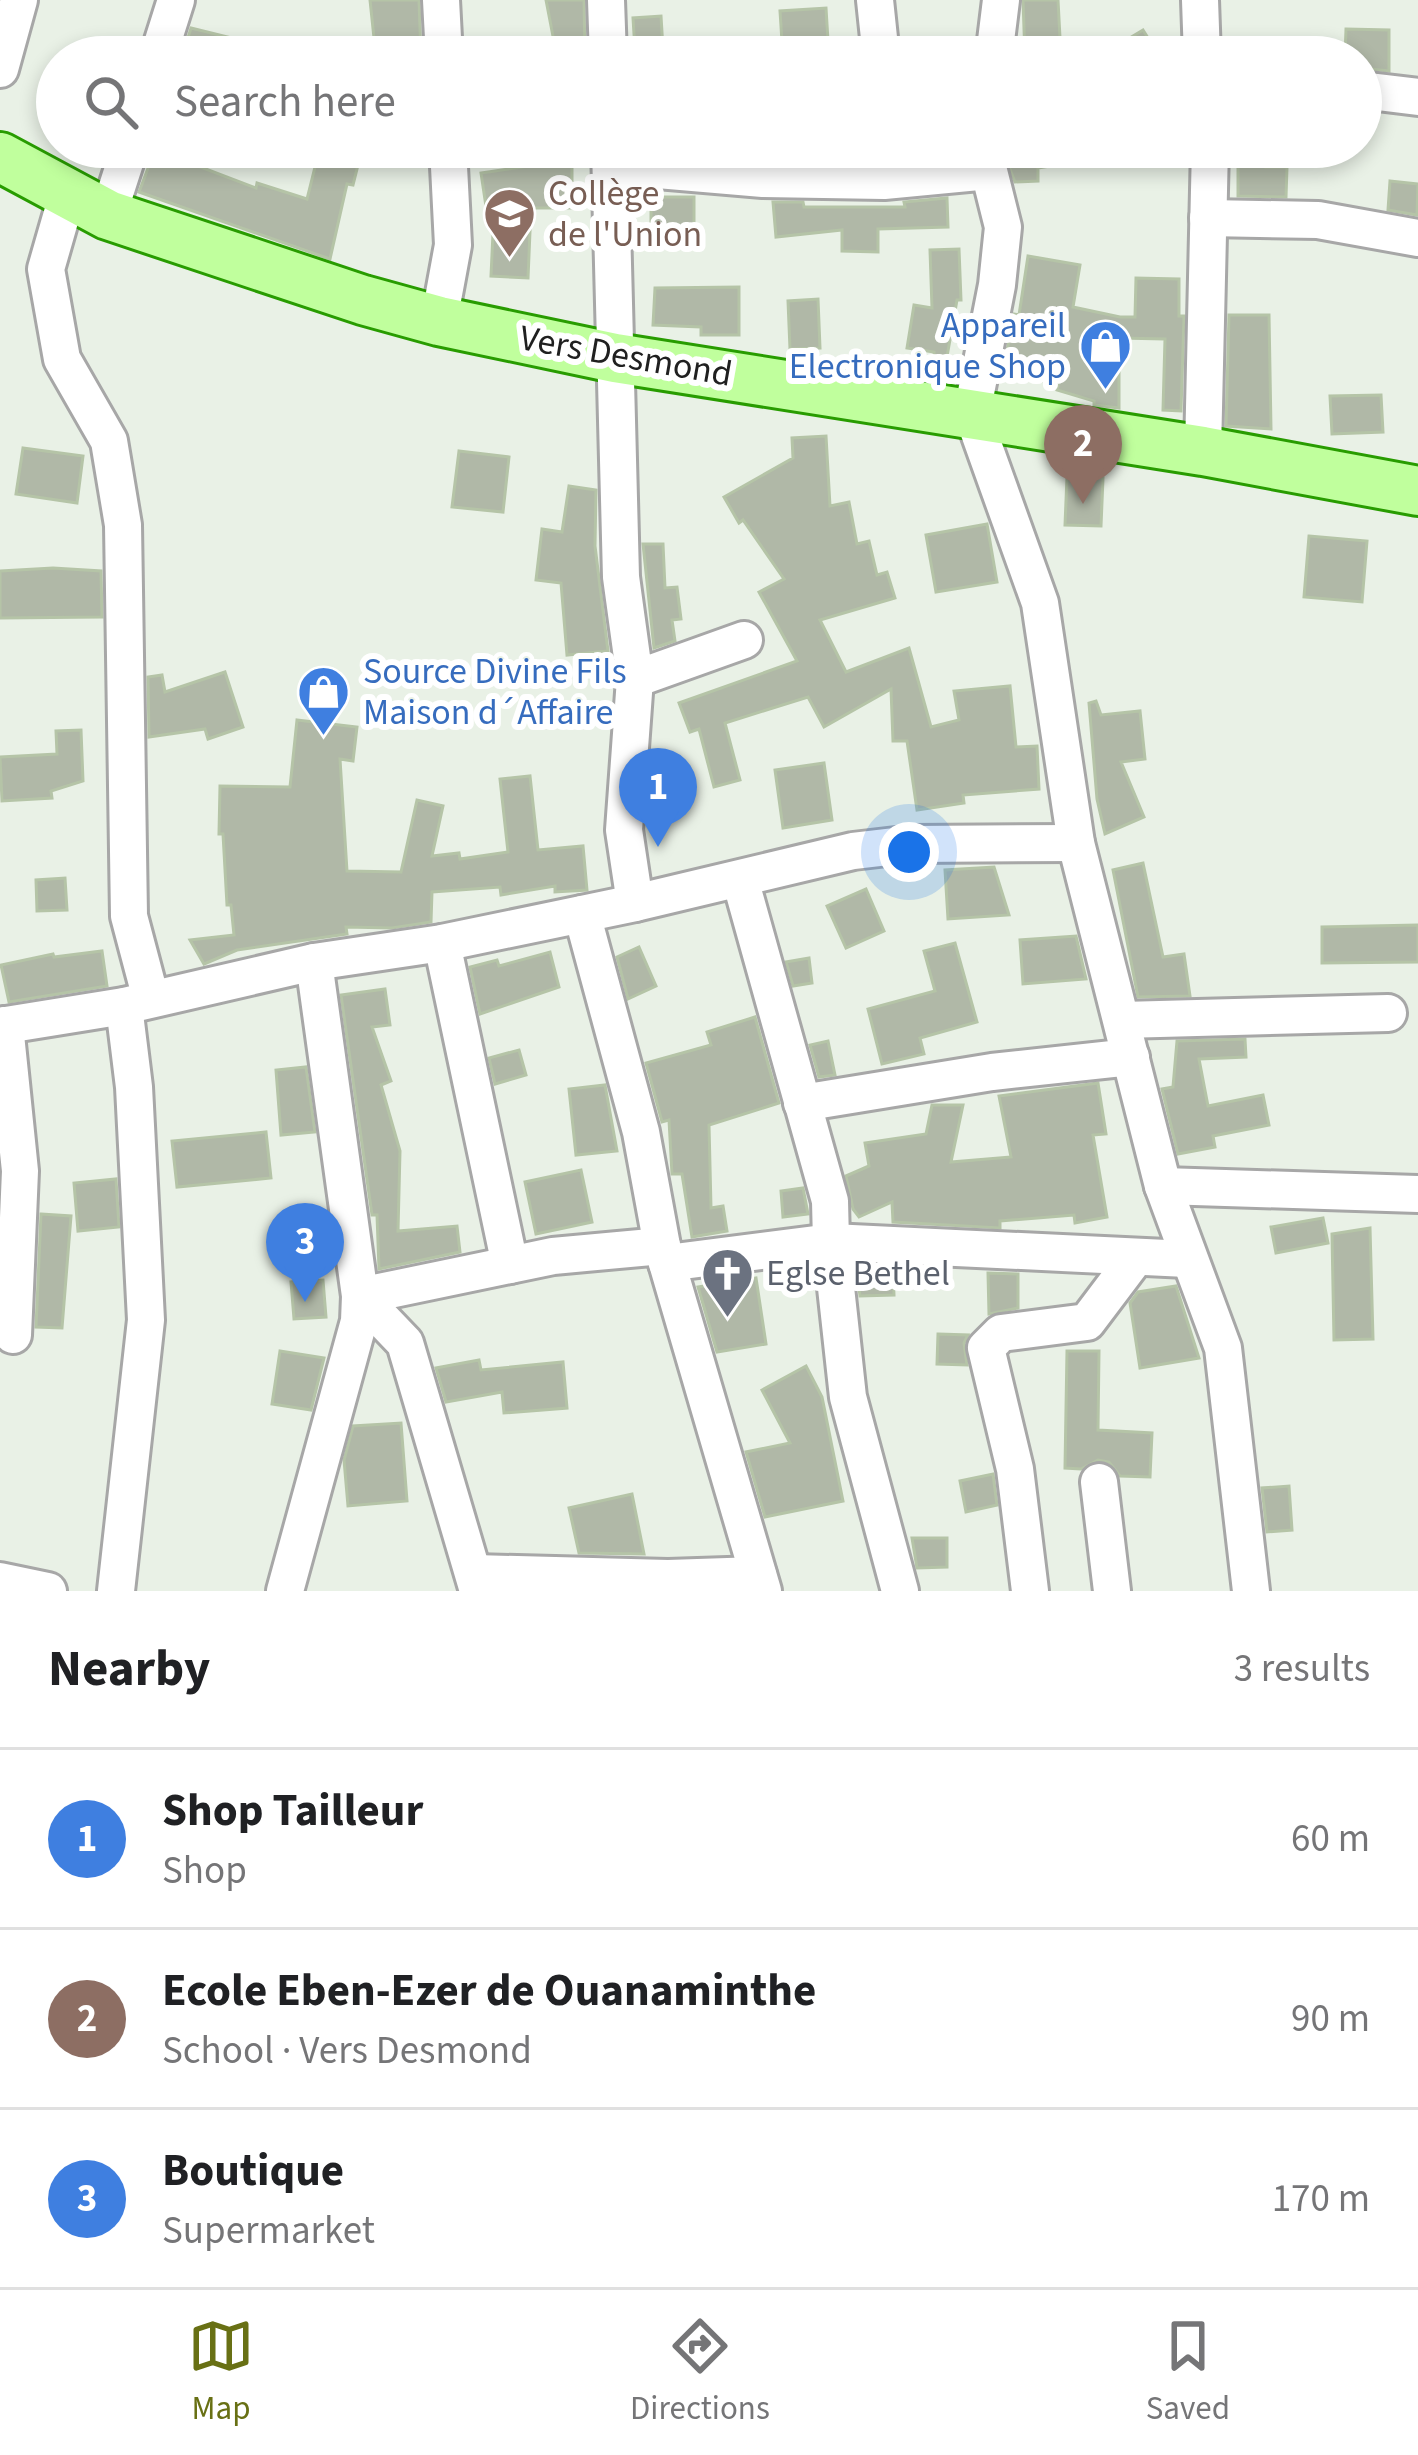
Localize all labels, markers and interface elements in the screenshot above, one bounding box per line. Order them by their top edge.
search box [36,36,1382,168]
icon: search [78,69,144,135]
text: Search here [174,70,396,134]
place label: Collège de l'Union [548,168,702,260]
school or university icon: Collège de l'Union [481,186,537,260]
place label: Appareil Electronique Shop [789,300,1066,392]
street label: Vers Desmond [516,312,736,400]
shop icon: Appareil Electronique Shop [1077,318,1133,392]
pin: 2 [1044,405,1122,504]
place label: Source Divine Fils Maison d´Affaire [363,646,626,738]
shop icon: Source Divine Fils Maison d´Affaire [296,664,352,738]
pin: 1 [619,748,697,847]
your location [879,822,939,882]
pin: 3 [266,1203,344,1302]
church icon: Eglse Bethel [699,1245,755,1319]
place label: Eglse Bethel [766,1248,950,1299]
text: Nearby [48,1633,210,1705]
text: 3 results [1234,1641,1370,1697]
text: Shop Tailleur [162,1779,423,1843]
text: 1 [77,1811,97,1867]
text: 60 m [1291,1811,1370,1867]
text: Shop [162,1843,247,1899]
text: Ecole Eben-Ezer de Ouanaminthe [162,1959,816,2023]
text: 2 [77,1991,97,2047]
text: 90 m [1291,1991,1370,2047]
text: School · Vers Desmond [162,2023,532,2079]
text: Boutique [162,2139,344,2203]
text: 3 [77,2171,97,2227]
text: 170 m [1272,2171,1370,2227]
text: Supermarket [162,2203,375,2259]
tab: Map [188,2313,254,2432]
tab: Directions [630,2313,770,2432]
tab: Saved [1146,2313,1230,2432]

